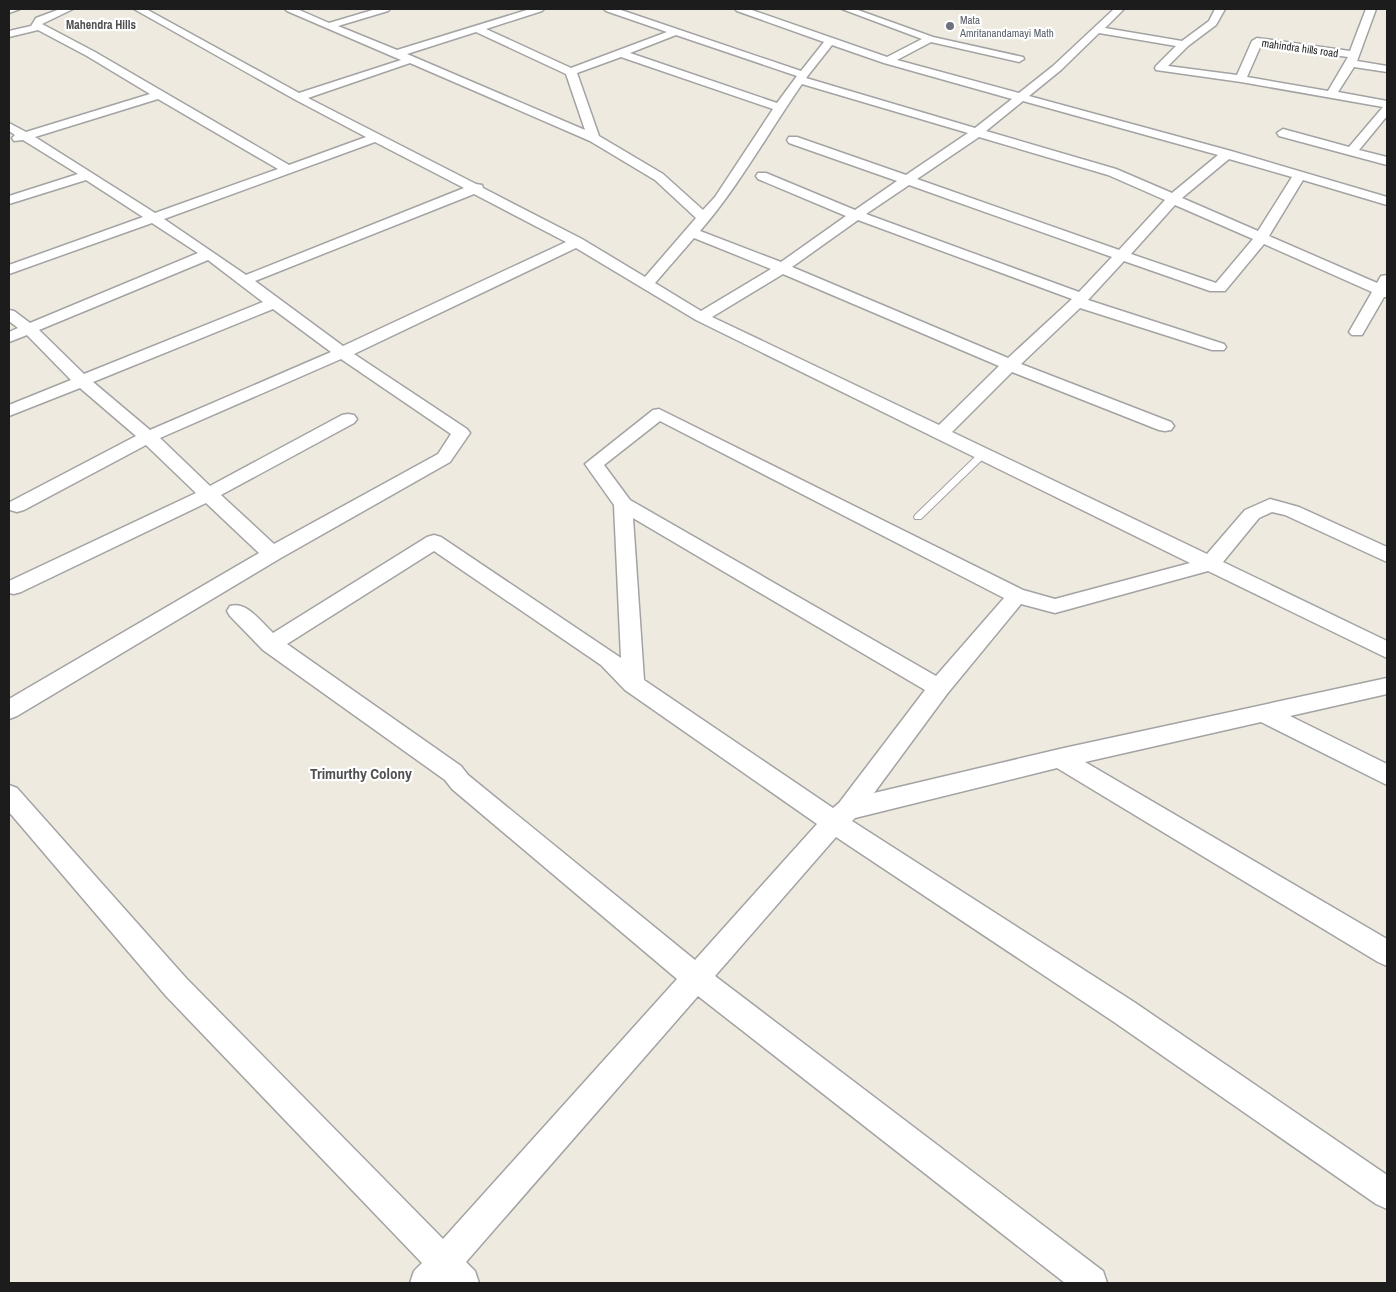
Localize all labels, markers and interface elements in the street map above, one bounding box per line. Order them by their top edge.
place label: Mata Amritanandamayi Math [959,13,1054,40]
district label: Mahendra Hills [66,17,137,33]
marker: Mata Amritanandamayi Math [944,20,956,32]
street label: mahindra hills road [1261,36,1339,60]
district label: Trimurthy Colony [310,763,412,784]

